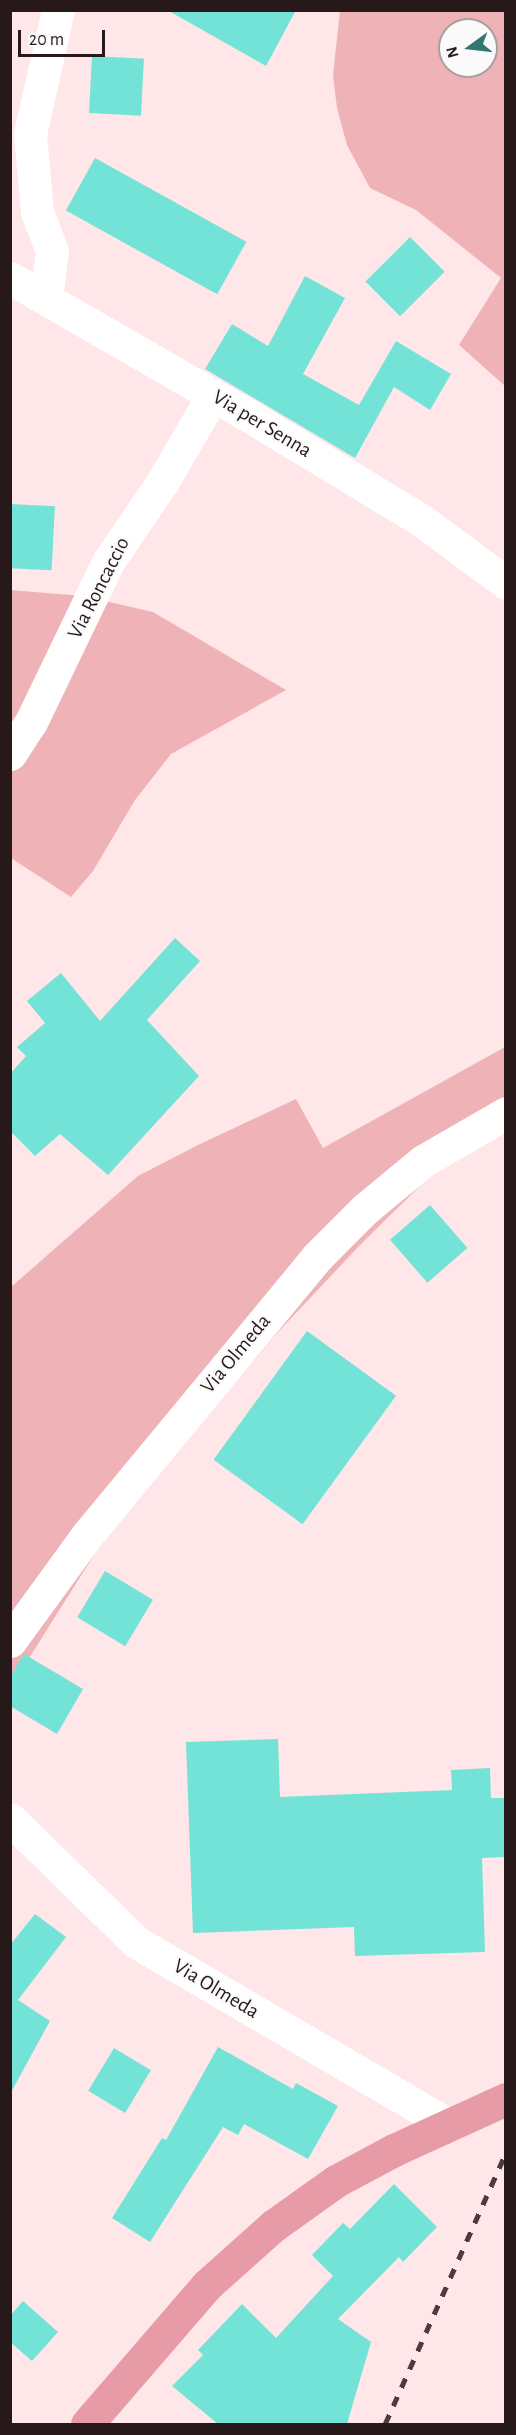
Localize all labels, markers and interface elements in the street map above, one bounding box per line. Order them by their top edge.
scale bar [21,18,108,56]
north arrow [438,18,498,78]
text: 20 m [29,31,64,49]
text: N [443,45,462,60]
street label: Via per Senna [208,385,316,463]
street label: Via Roncaccio [63,533,135,643]
street label: Via Olmeda [196,1309,276,1399]
street label: Via Olmeda [169,1954,263,2024]

